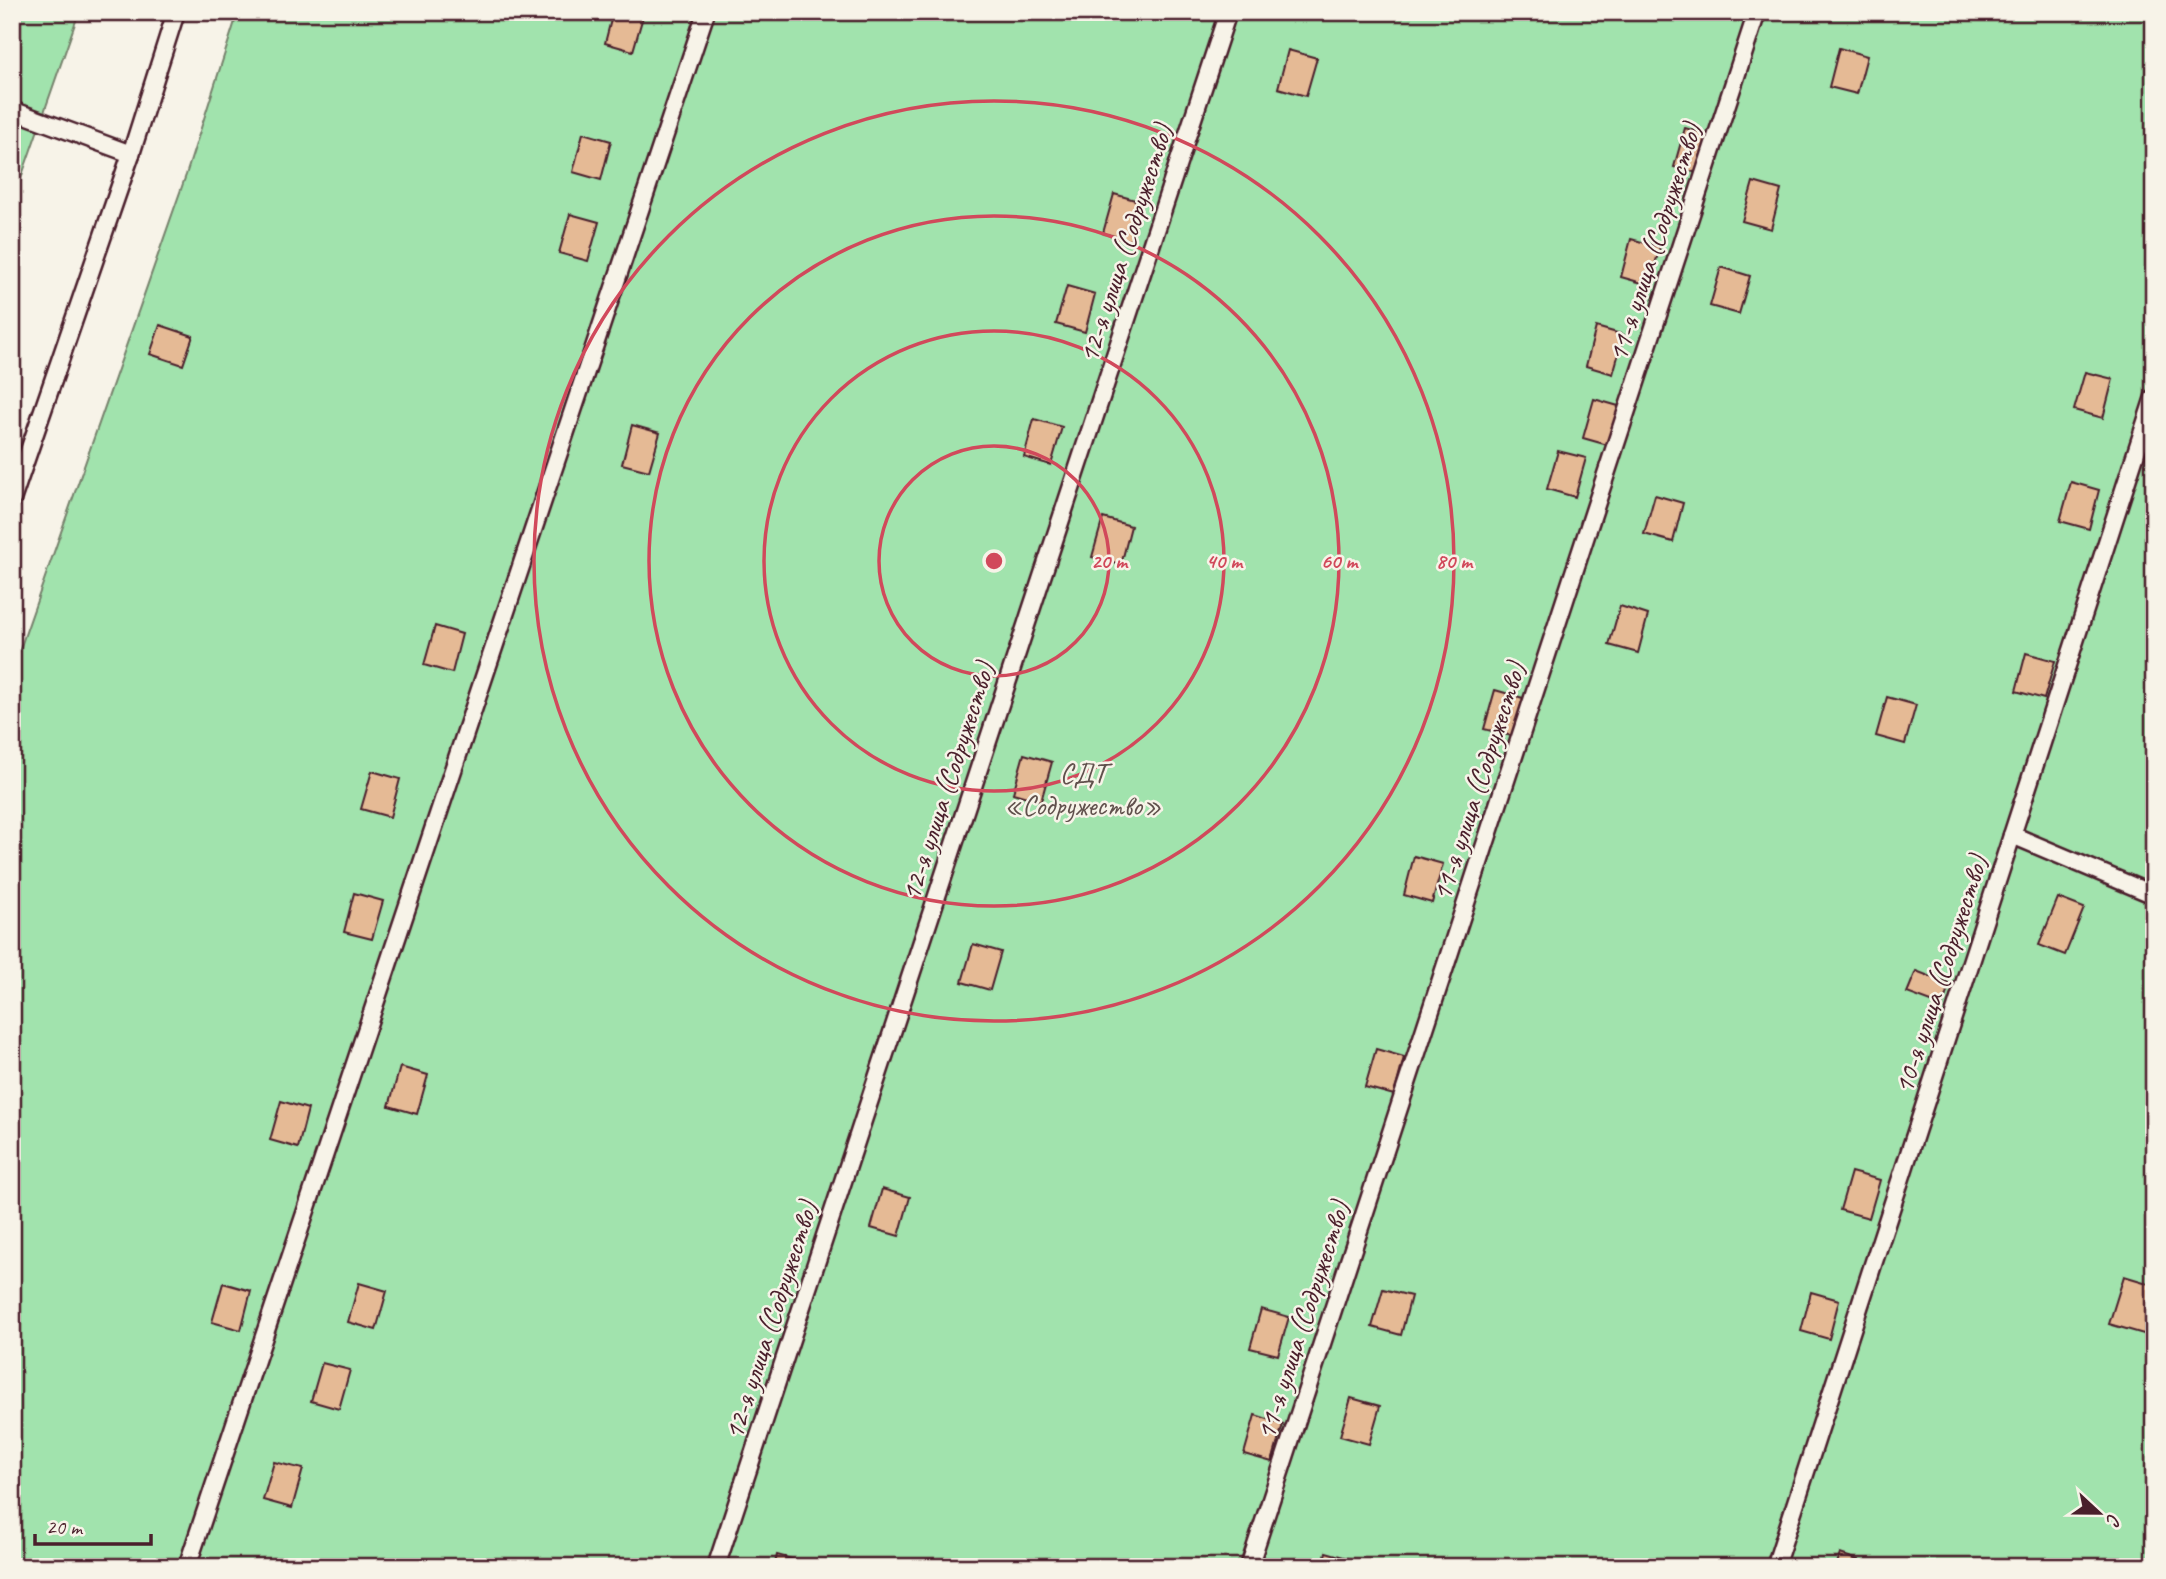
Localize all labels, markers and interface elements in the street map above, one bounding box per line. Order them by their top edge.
street label: 11-я улица (Содружество) [1599,117,1710,366]
street label: 12-я улица (Содружество) [1070,118,1181,367]
text: 20 m [1091,548,1129,574]
text: 40 m [1206,548,1244,574]
text: 60 m [1321,548,1359,574]
text: 80 m [1436,548,1474,574]
centre of rings [982,549,1006,573]
street label: 12-я улица (Содружество) [892,656,1003,905]
street label: 11-я улица (Содружество) [1423,656,1534,905]
park label: СДТ «Содружество» [1004,756,1162,823]
street label: 10-я улица (Содружество) [1885,849,1996,1098]
street label: 12-я улица (Содружество) [715,1195,826,1444]
street label: 11-я улица (Содружество) [1247,1195,1358,1444]
north arrow [2064,1478,2134,1548]
scale bar [35,1502,150,1546]
text: С [2100,1510,2127,1530]
text: 20 m [46,1514,84,1540]

